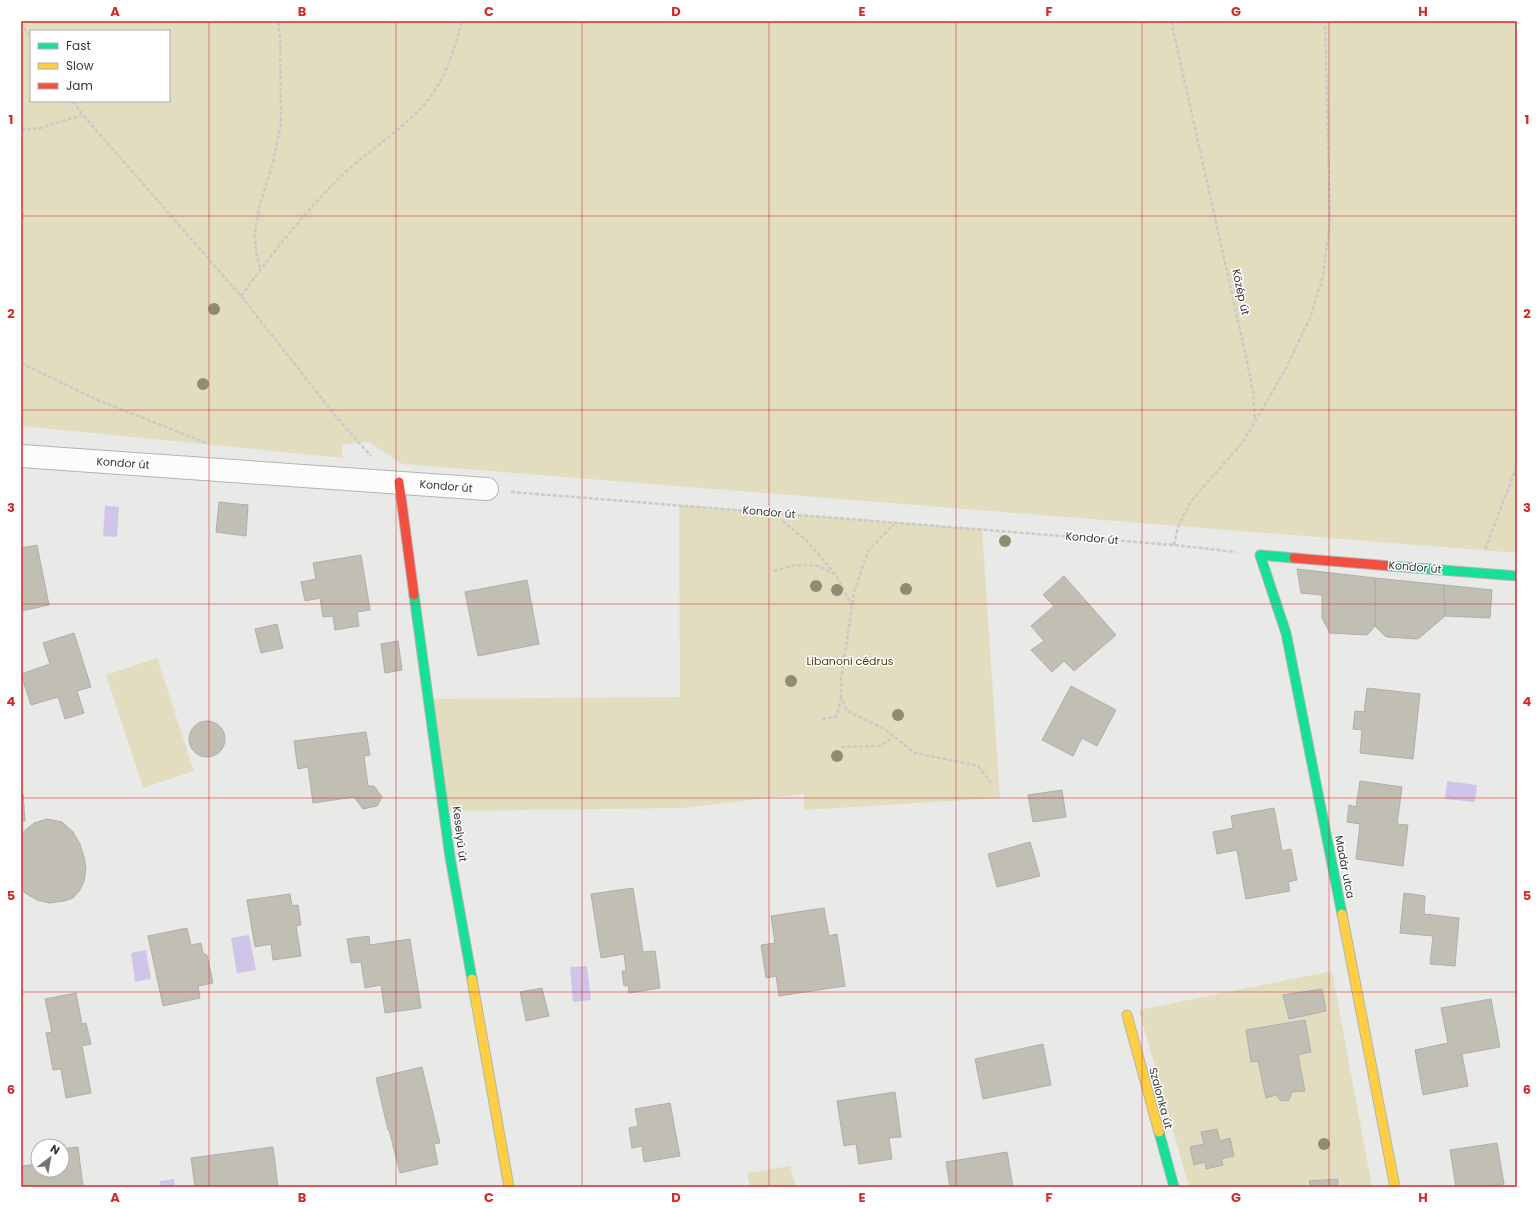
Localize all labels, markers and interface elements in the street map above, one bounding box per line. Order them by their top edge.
text: A [110,2,120,21]
text: B [298,2,307,21]
text: C [484,2,494,21]
text: D [671,2,681,21]
text: E [858,2,866,21]
text: F [1045,2,1053,21]
text: G [1231,2,1241,21]
text: H [1418,2,1428,21]
legend [30,30,170,102]
text: Fast [66,37,91,54]
text: Slow [66,57,94,74]
text: Jam [66,77,93,94]
text: 1 [9,110,13,129]
text: 1 [1525,110,1529,129]
street label: Közép út [1228,267,1254,317]
text: 2 [7,304,15,323]
text: 2 [1523,304,1531,323]
street label: Kondor út [96,453,150,473]
street label: Kondor út [419,476,473,496]
text: 3 [7,498,15,517]
text: 3 [1523,498,1531,517]
street label: Kondor út [742,502,796,522]
street label: Kondor út [1065,528,1119,548]
street label: Kondor út [1388,557,1442,577]
park label: Libanoni cédrus [807,653,894,669]
text: 4 [7,692,16,711]
text: 4 [1523,692,1532,711]
street label: Keselyű út [449,805,471,863]
street label: Madár utca [1331,834,1359,900]
text: 5 [7,886,15,905]
text: 5 [1523,886,1531,905]
street label: Szalonka út [1145,1066,1177,1130]
text: 6 [7,1080,15,1099]
text: 6 [1523,1080,1531,1099]
north arrow [30,1138,70,1178]
text: N [47,1140,63,1158]
text: A [110,1188,120,1207]
text: B [298,1188,307,1207]
text: C [484,1188,494,1207]
text: D [671,1188,681,1207]
text: E [858,1188,866,1207]
text: F [1045,1188,1053,1207]
text: G [1231,1188,1241,1207]
text: H [1418,1188,1428,1207]

